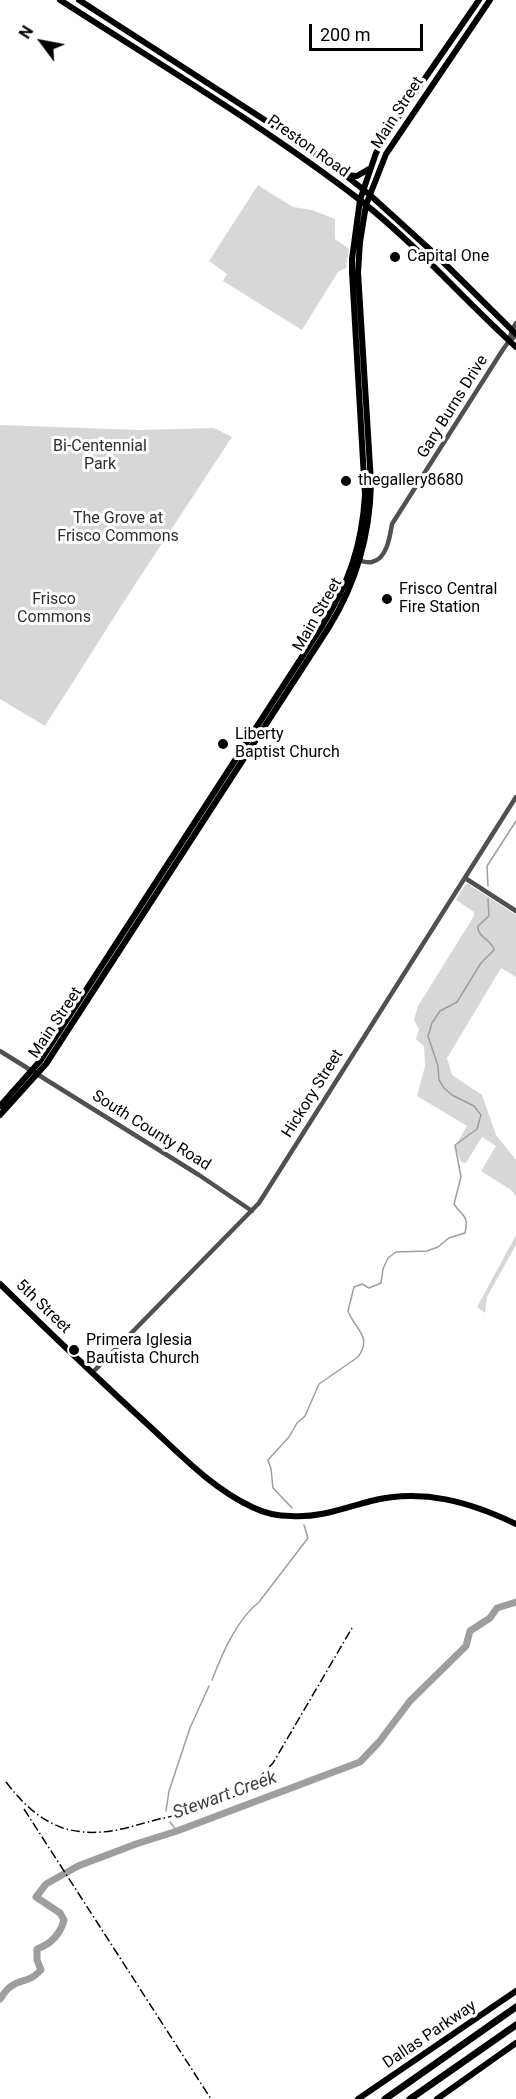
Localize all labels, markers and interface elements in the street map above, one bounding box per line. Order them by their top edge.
north arrow [12,12,72,72]
scale bar [312,12,426,50]
text: N [15,22,37,42]
text: 200 m [320,24,371,45]
street label: Main Street [368,74,428,152]
street label: Preston Road [263,112,353,182]
place label: Capital One [407,247,489,267]
marker: Capital One [388,250,402,264]
street label: Gary Burns Drive [414,352,492,462]
park label: Bi-Centennial Park [53,437,147,475]
place label: thegallery8680 [358,471,464,491]
marker: thegallery8680 [339,474,353,488]
park label: The Grove at Frisco Commons [57,509,179,547]
street label: Main Street [289,575,347,655]
place label: Frisco Central Fire Station [399,580,497,618]
park label: Frisco Commons [17,590,91,628]
marker: Frisco Central Fire Station [380,592,394,606]
place label: Liberty Baptist Church [235,725,340,763]
marker: Liberty Baptist Church [216,737,230,751]
street label: Main Street [25,984,87,1062]
street label: Hickory Street [278,1046,348,1142]
street label: South County Road [88,1087,214,1175]
street label: 5th Street [11,1276,75,1338]
place label: Primera Iglesia Bautista Church [86,1331,199,1369]
marker: Primera Iglesia Bautista Church [67,1343,81,1357]
water label: Stewart Creek [170,1767,280,1825]
street label: Dallas Parkway [380,1997,480,2073]

